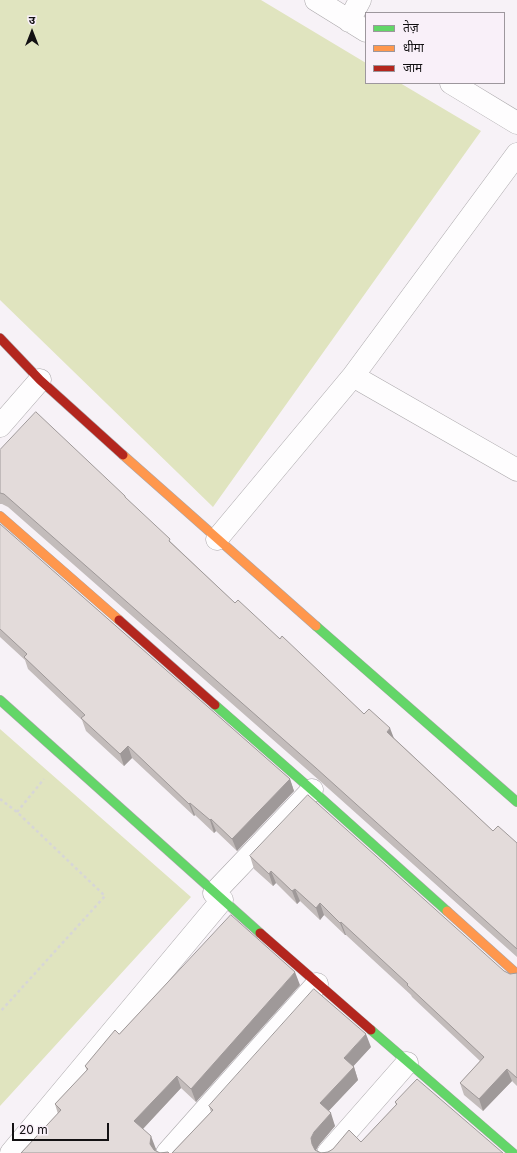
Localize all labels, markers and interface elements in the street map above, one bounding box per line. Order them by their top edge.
north arrow [12,12,52,52]
legend [365,12,505,84]
text: उ [29,13,35,27]
text: तेज़ [403,20,419,35]
text: धीमा [403,40,424,55]
text: जाम [403,60,422,75]
scale bar [14,1115,111,1141]
text: 20 m [19,1122,48,1137]

